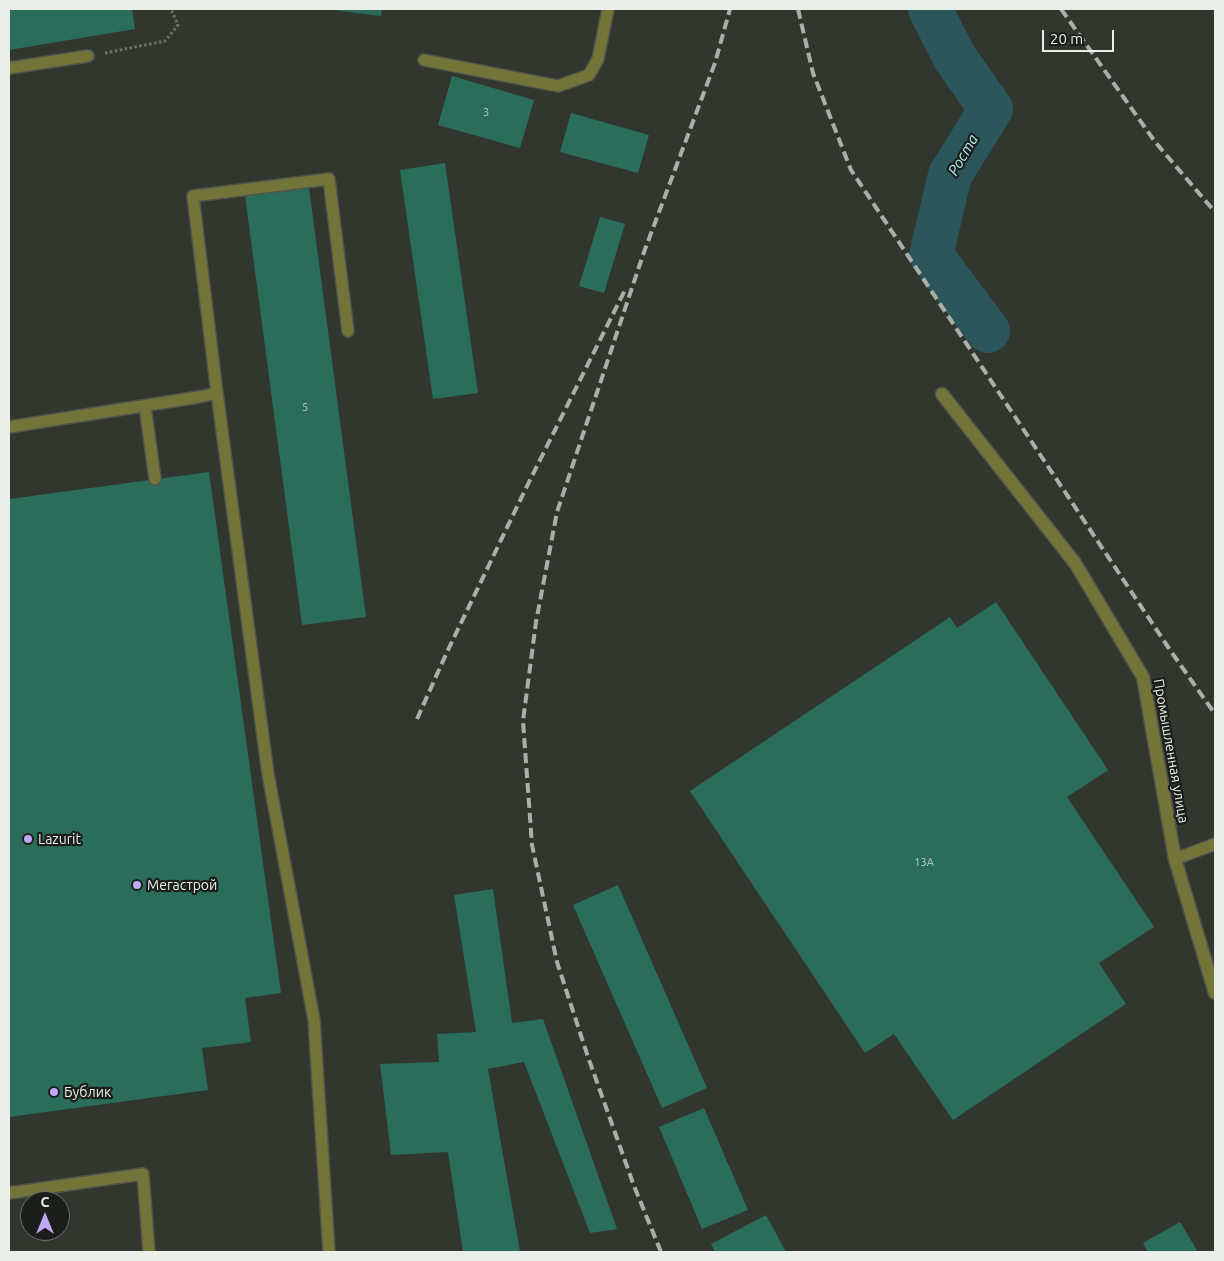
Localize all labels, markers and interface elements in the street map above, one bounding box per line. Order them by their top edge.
scale bar [1044,20,1116,52]
text: 20 m [1050,30,1083,47]
house number: 3 [483,105,489,119]
water label: Роста [944,131,982,179]
house number: 5 [302,400,308,414]
street label: Промышленная улица [1150,677,1192,825]
place label: Lazurit [38,831,81,847]
marker: Lazurit [22,833,34,845]
house number: 13А [914,855,934,869]
place label: Мегастрой [147,877,217,893]
marker: Мегастрой [131,879,143,891]
place label: Бублик [64,1084,111,1100]
marker: Бублик [48,1086,60,1098]
north arrow [20,1191,70,1241]
text: С [41,1194,49,1210]

